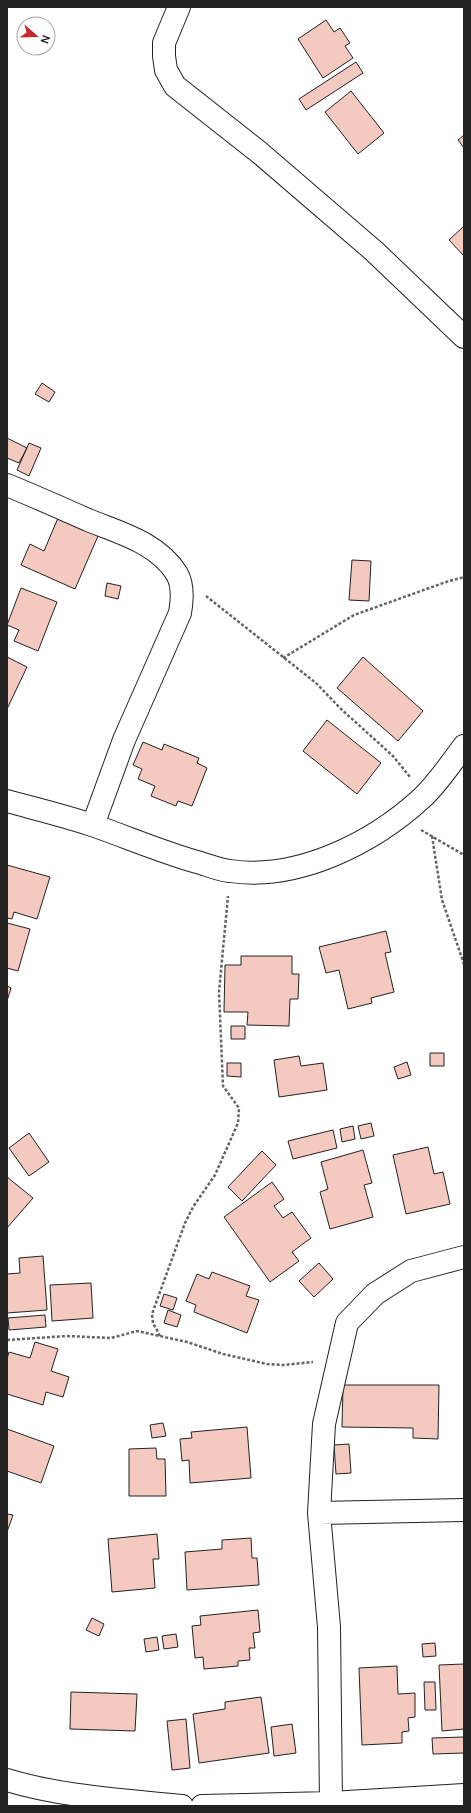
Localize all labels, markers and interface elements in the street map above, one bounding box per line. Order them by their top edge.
north arrow [16,16,56,56]
text: N [37,33,54,46]

